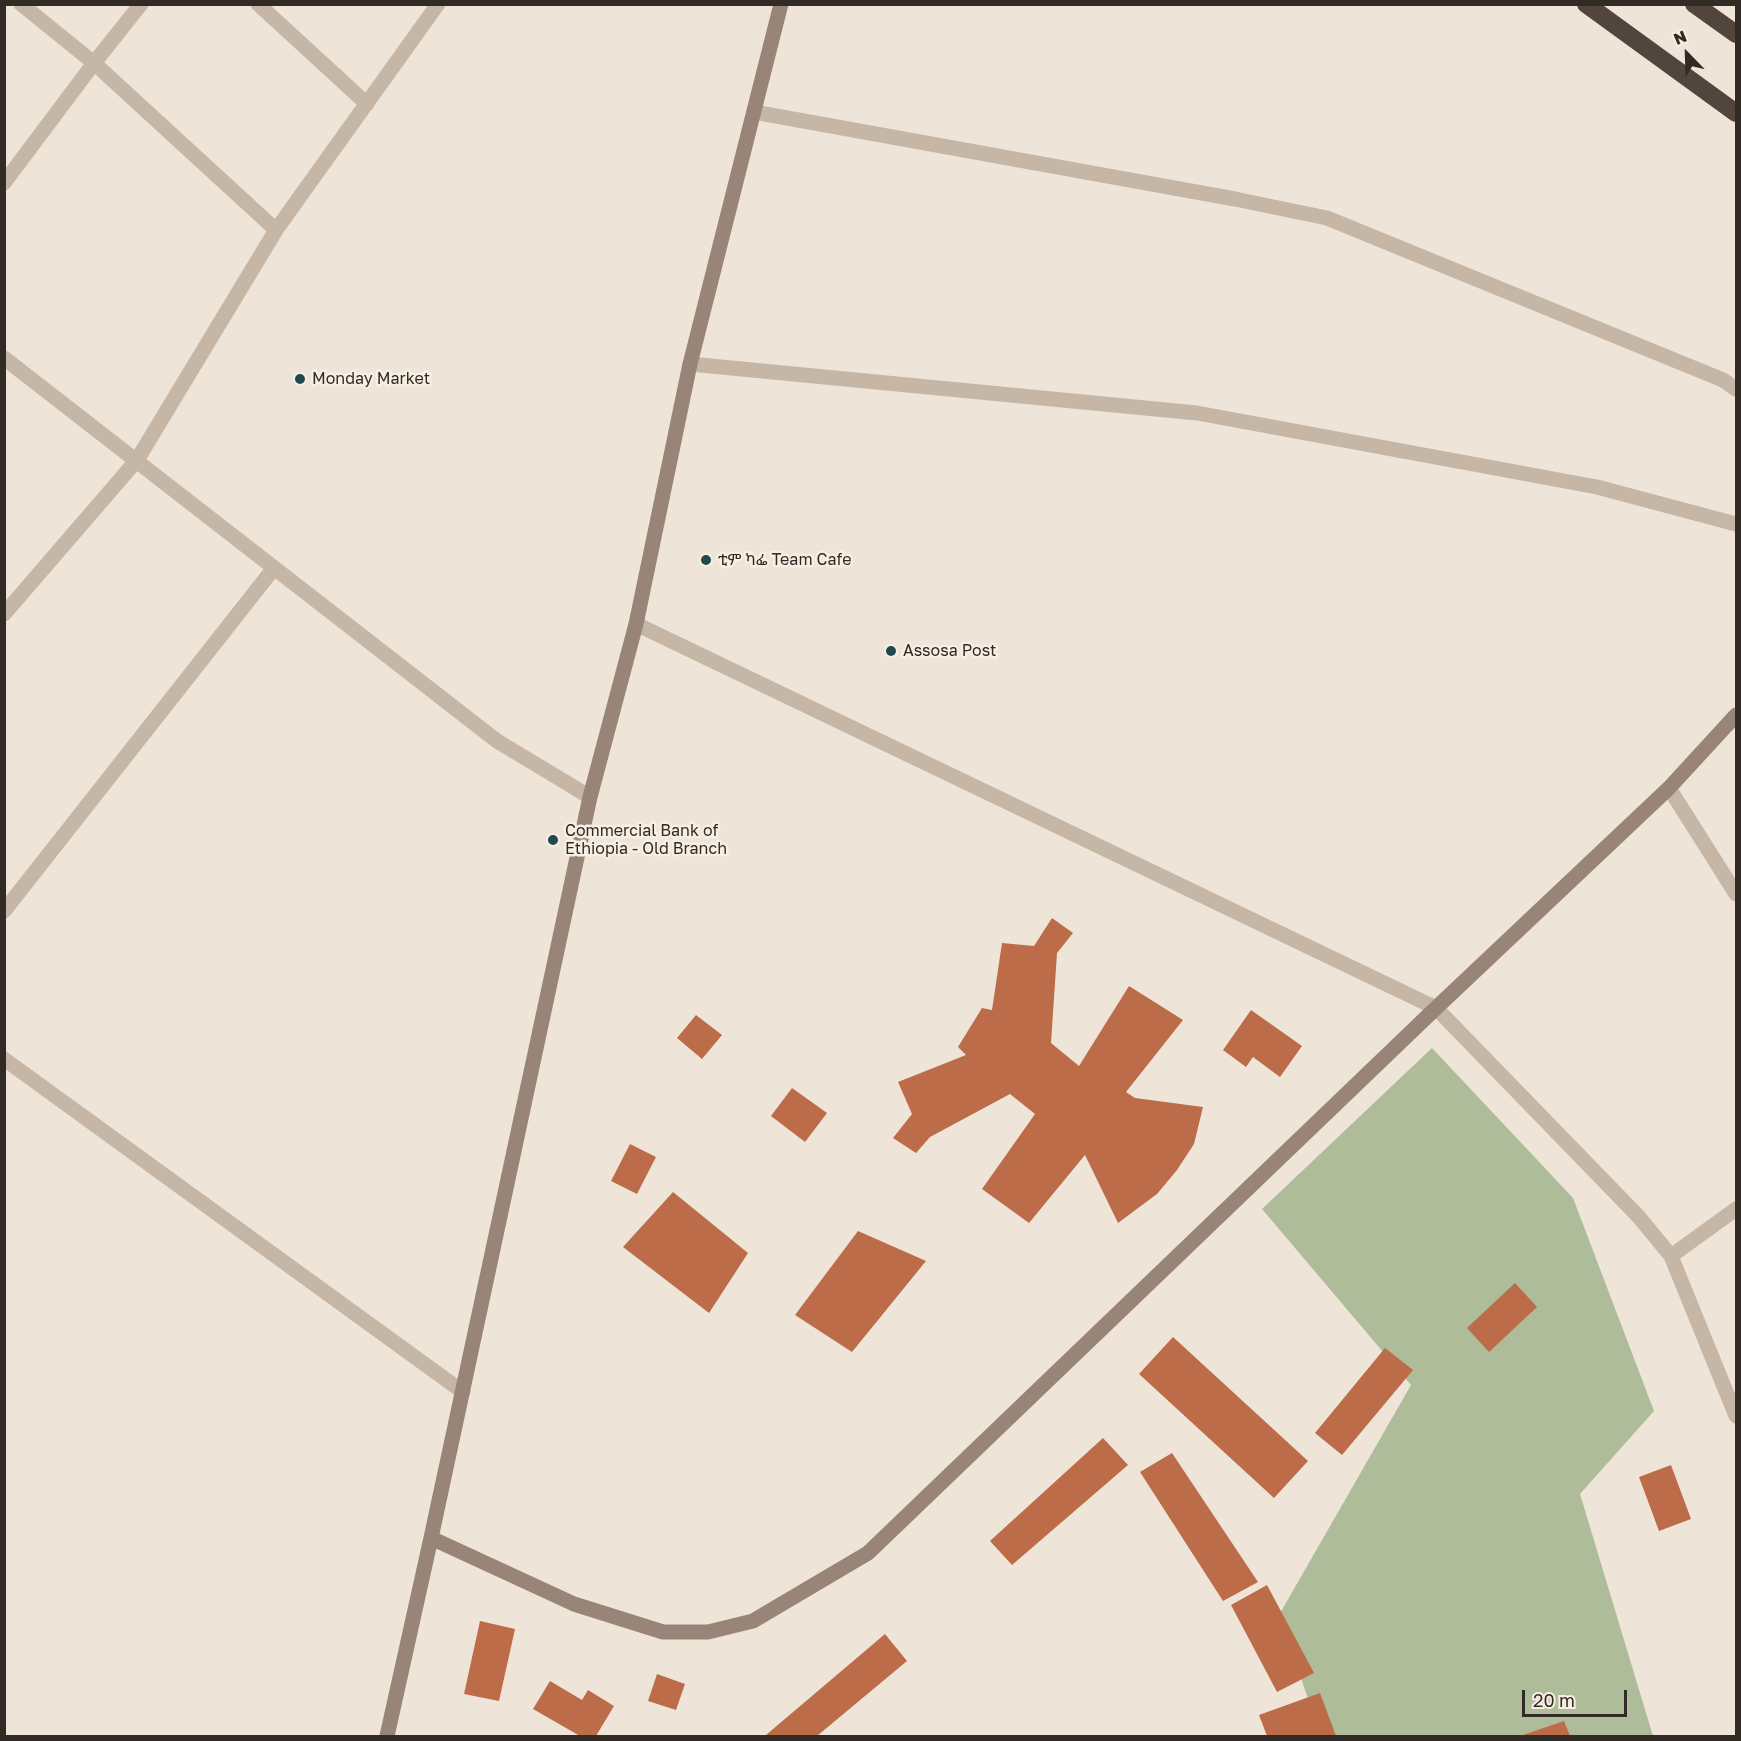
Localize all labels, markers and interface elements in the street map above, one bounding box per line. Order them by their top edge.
north arrow [1657,24,1717,84]
text: N [1670,26,1689,49]
place label: Monday Market [312,369,430,389]
marker: Monday Market [293,372,307,386]
place label: ቲም ካፌ Team Cafe [718,550,851,570]
marker: ቲም ካፌ Team Cafe [699,553,713,567]
place label: Assosa Post [903,641,997,661]
marker: Assosa Post [884,644,898,658]
place label: Commercial Bank of Ethiopia - Old Branch [565,821,727,859]
marker: Commercial Bank of Ethiopia - Old Branch [546,833,560,847]
scale bar [1525,1678,1630,1716]
text: 20 m [1533,1689,1575,1711]

